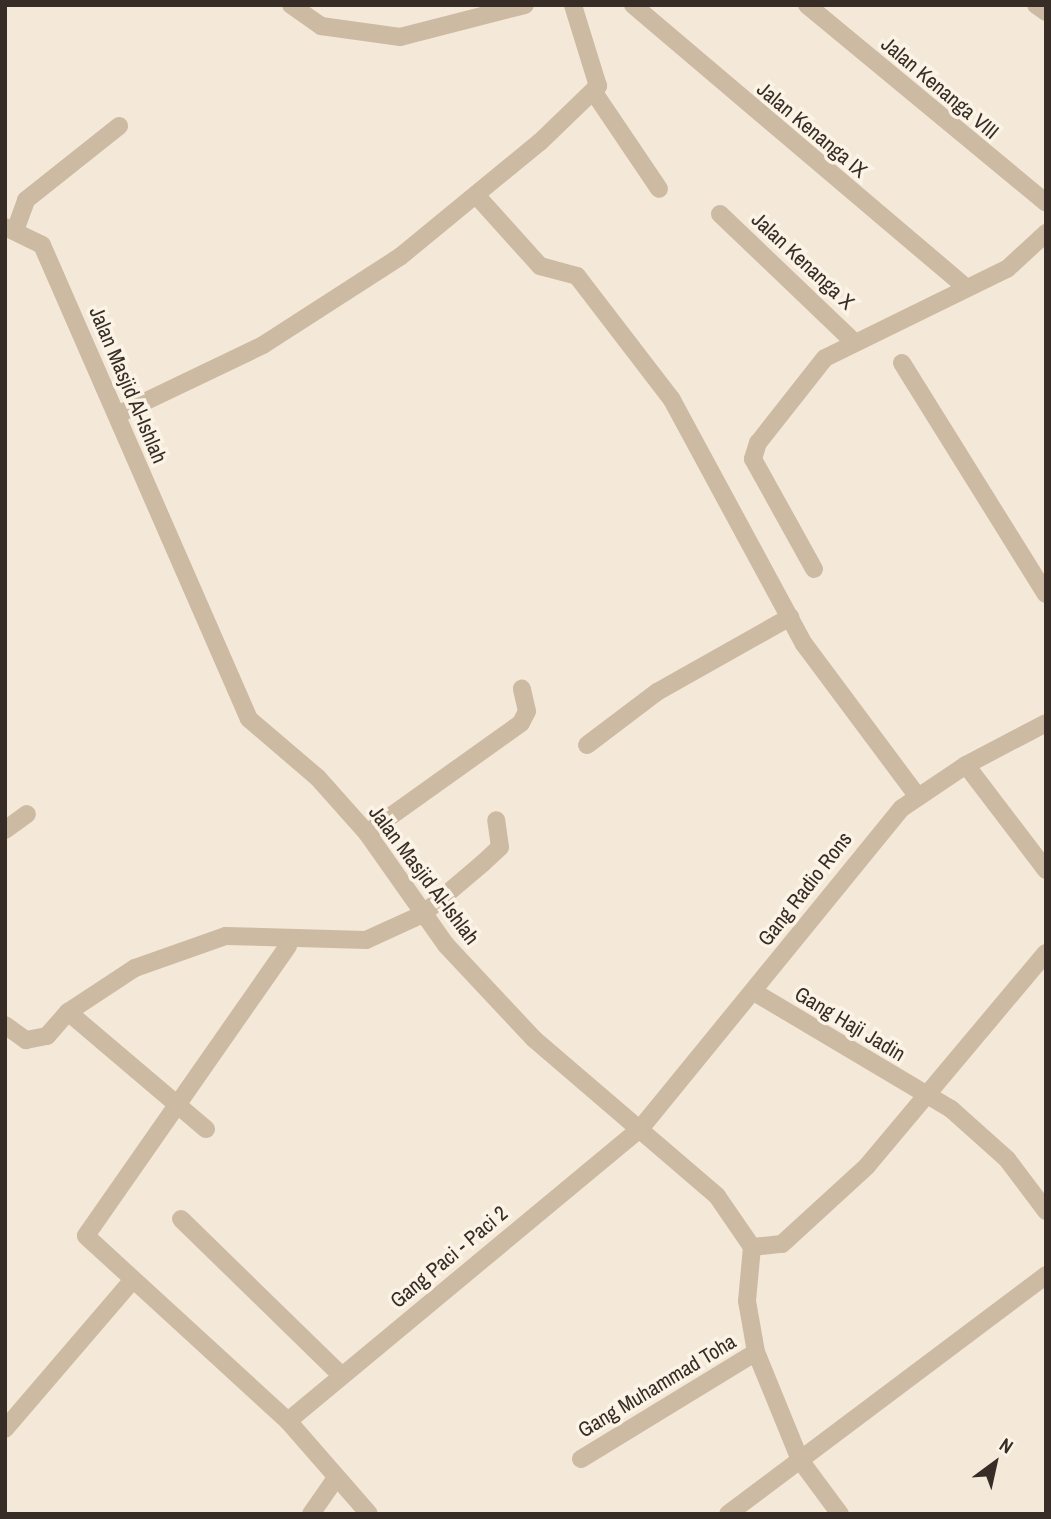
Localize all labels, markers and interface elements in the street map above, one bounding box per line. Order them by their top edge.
street label: Jalan Kenanga VIII [876,32,1004,144]
street label: Jalan Kenanga IX [752,77,872,183]
street label: Jalan Kenanga X [746,207,860,315]
street label: Jalan Masjid Al-Ishlah [83,303,173,467]
street label: Jalan Masjid Al-Ishlah [363,800,485,950]
street label: Gang Radio Rons [753,827,857,951]
street label: Gang Haji Jadin [790,981,910,1067]
street label: Gang Paci - Paci 2 [385,1201,513,1313]
street label: Gang Muhammad Toha [573,1329,741,1443]
north arrow [960,1428,1030,1498]
text: N [995,1431,1018,1459]

